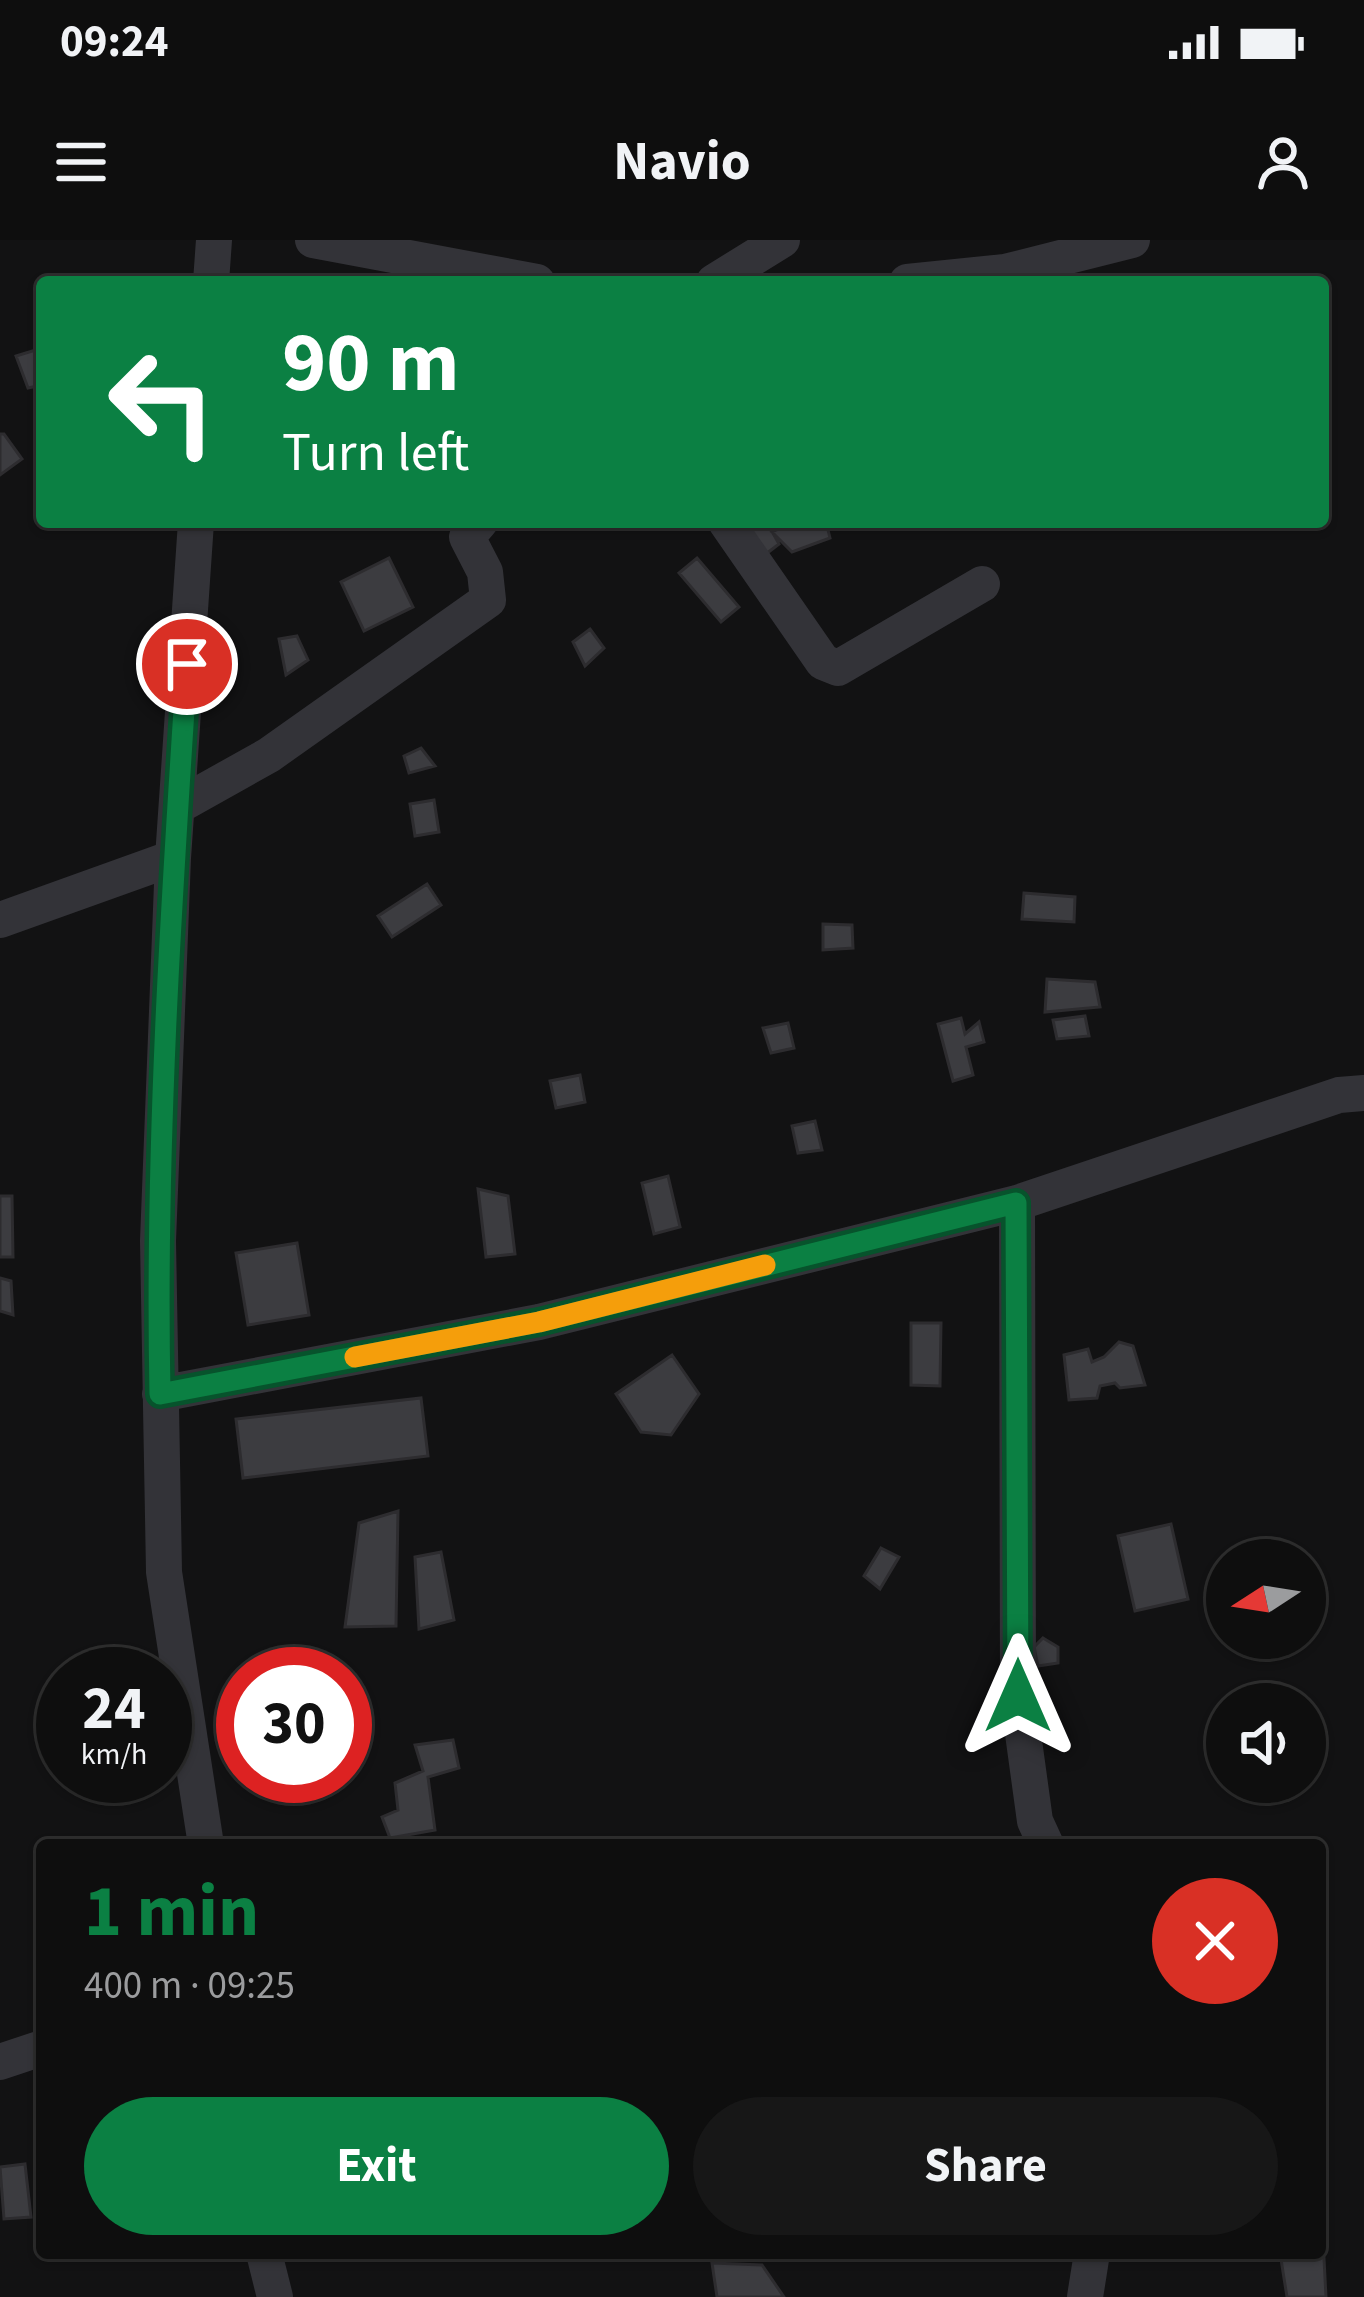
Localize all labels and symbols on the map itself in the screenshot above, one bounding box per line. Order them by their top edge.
pin [136,613,238,715]
north arrow [1206,1539,1326,1659]
position arrow [955,1633,1081,1759]
speed limit sign: 30 [216,1647,372,1803]

